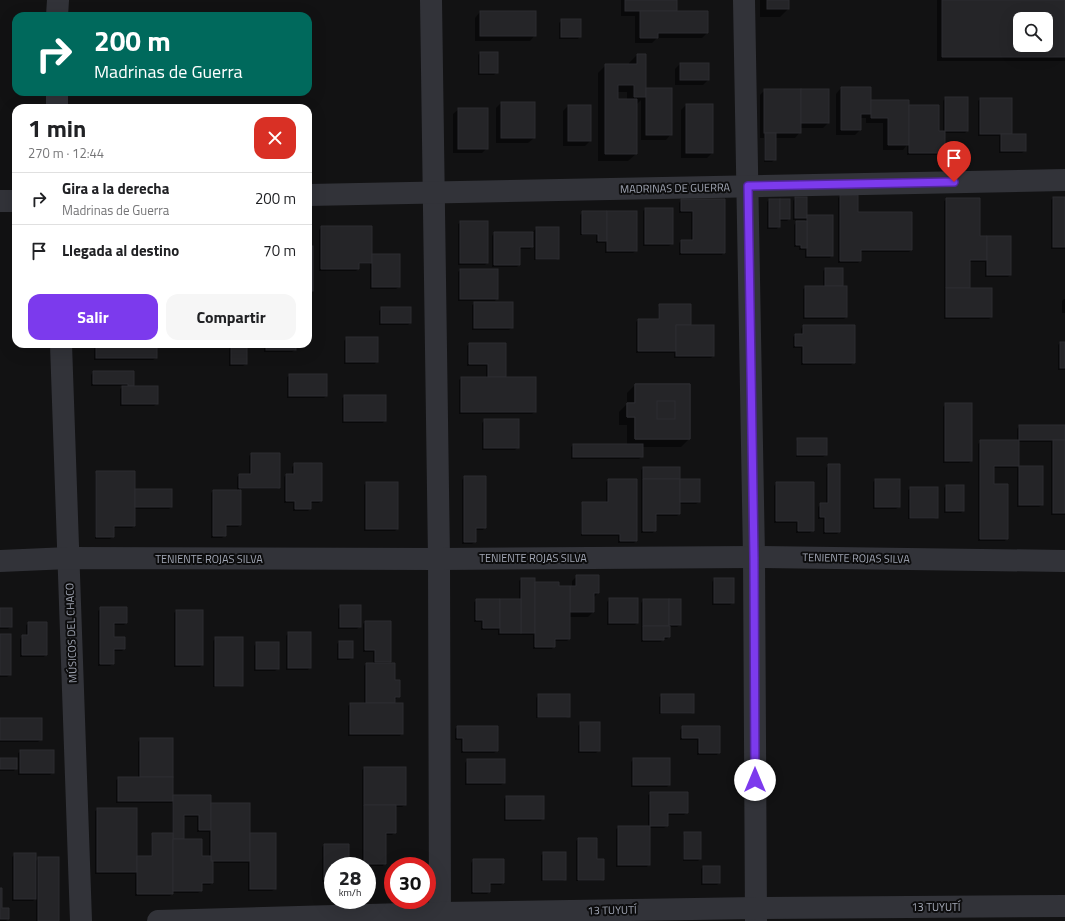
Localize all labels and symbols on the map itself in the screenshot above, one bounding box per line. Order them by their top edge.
pin [937,141,971,182]
street label: MADRINAS DE GUERRA [620,179,731,197]
street label: TENIENTE ROJAS SILVA [802,549,910,567]
street label: TENIENTE ROJAS SILVA [479,550,587,566]
street label: TENIENTE ROJAS SILVA [155,551,263,567]
street label: MÚSICOS DEL CHACO [61,583,81,683]
position arrow [734,759,776,801]
speed limit sign: 30 [384,857,436,909]
street label: 13 TUYUTÍ [911,899,961,915]
street label: 13 TUYUTÍ [587,902,637,918]

